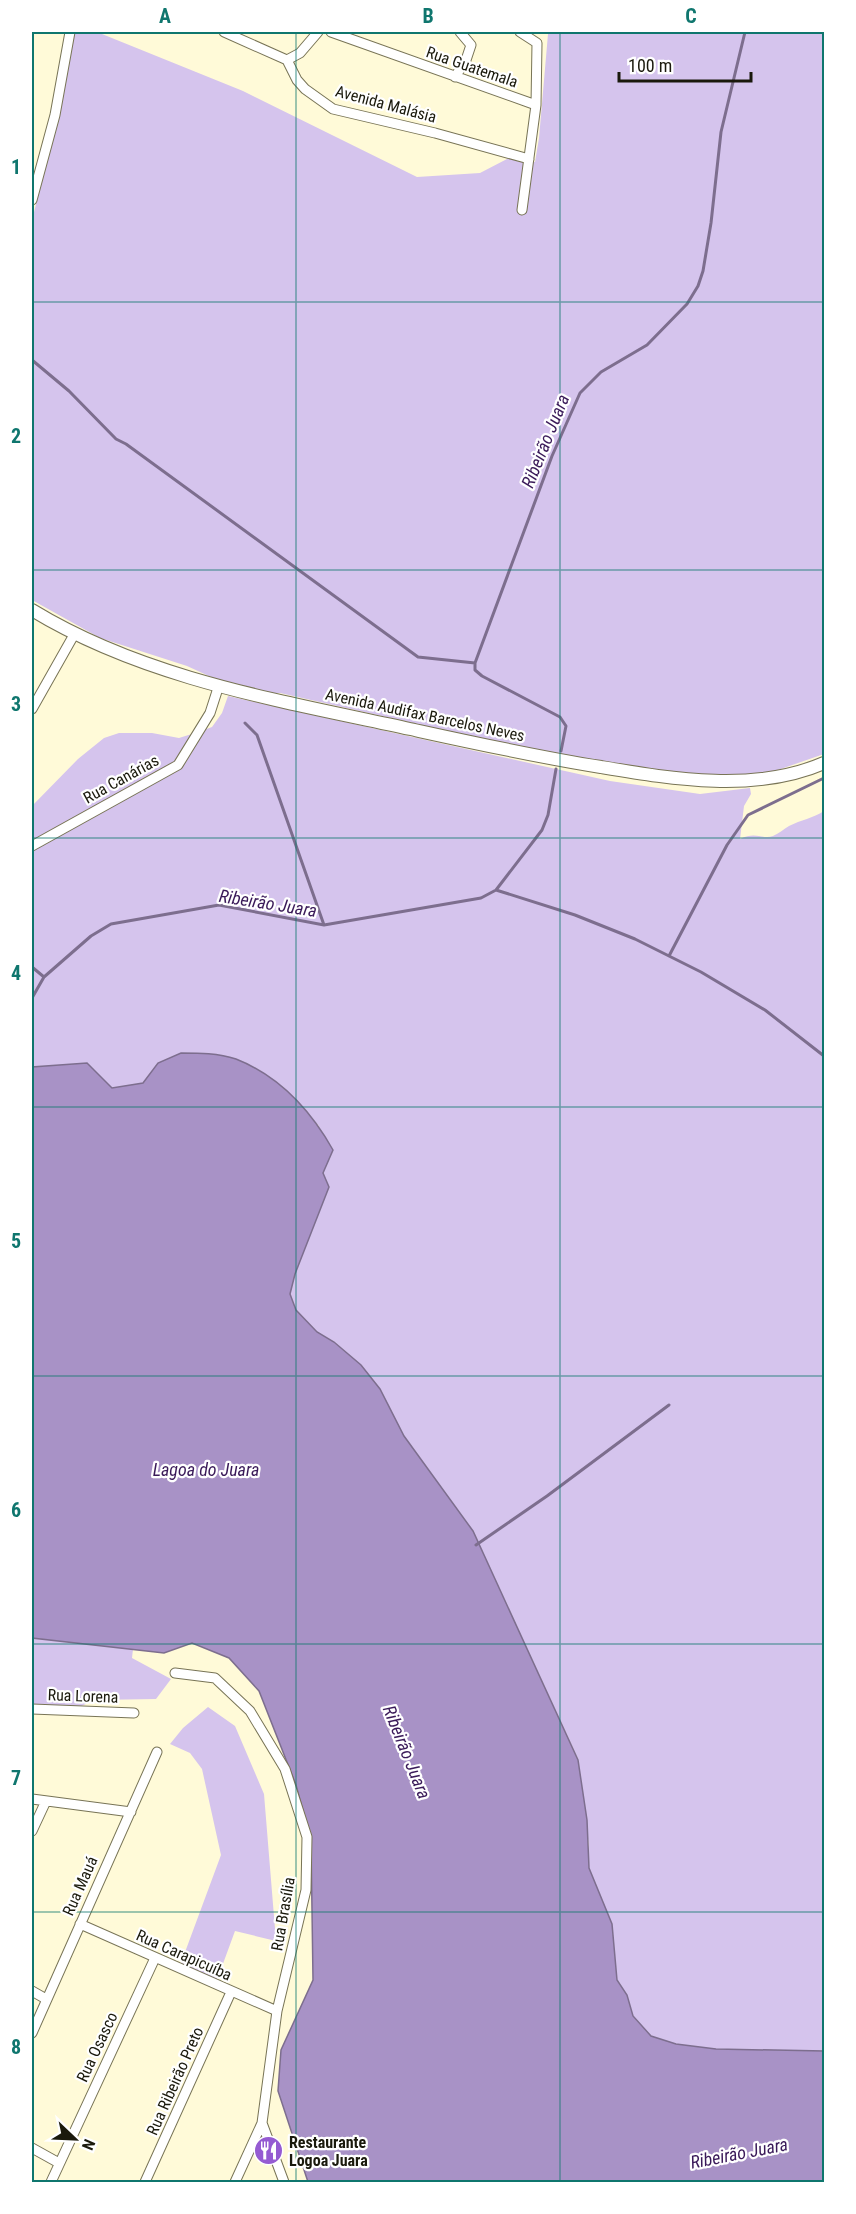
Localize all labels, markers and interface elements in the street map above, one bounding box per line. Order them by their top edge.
text: A [159,4,171,28]
text: B [422,4,434,28]
text: C [685,4,697,28]
street label: Rua Guatemala [424,42,520,92]
scale bar [619,45,751,83]
text: 100 m [628,55,672,76]
street label: Avenida Malásia [334,81,438,127]
text: 1 [11,155,21,179]
water label: Ribeirão Juara [517,391,573,491]
text: 2 [11,424,21,448]
street label: Avenida Audifax Barcelos Neves [324,685,526,745]
text: 3 [11,692,21,716]
street label: Rua Canárias [80,751,162,807]
water label: Ribeirão Juara [218,885,318,921]
text: 4 [11,961,21,985]
text: 5 [11,1229,21,1253]
water label: Lagoa do Juara [153,1459,259,1480]
text: 6 [11,1498,21,1522]
street label: Rua Lorena [47,1685,119,1707]
water label: Ribeirão Juara [379,1702,435,1802]
text: 7 [11,1766,21,1790]
street label: Rua Mauá [59,1853,101,1919]
street label: Rua Brasília [267,1876,299,1952]
street label: Rua Carapicuíba [133,1925,235,1985]
street label: Rua Osasco [73,2009,121,2085]
street label: Rua Ribeirão Preto [143,2024,207,2138]
text: 8 [11,2035,21,2059]
north arrow [45,2109,105,2169]
place label: Restaurante Logoa Juara [289,2133,368,2170]
water label: Ribeirão Juara [688,2133,790,2173]
restaurant icon: Restaurante Logoa Juara [252,2135,284,2167]
text: N [78,2136,99,2153]

